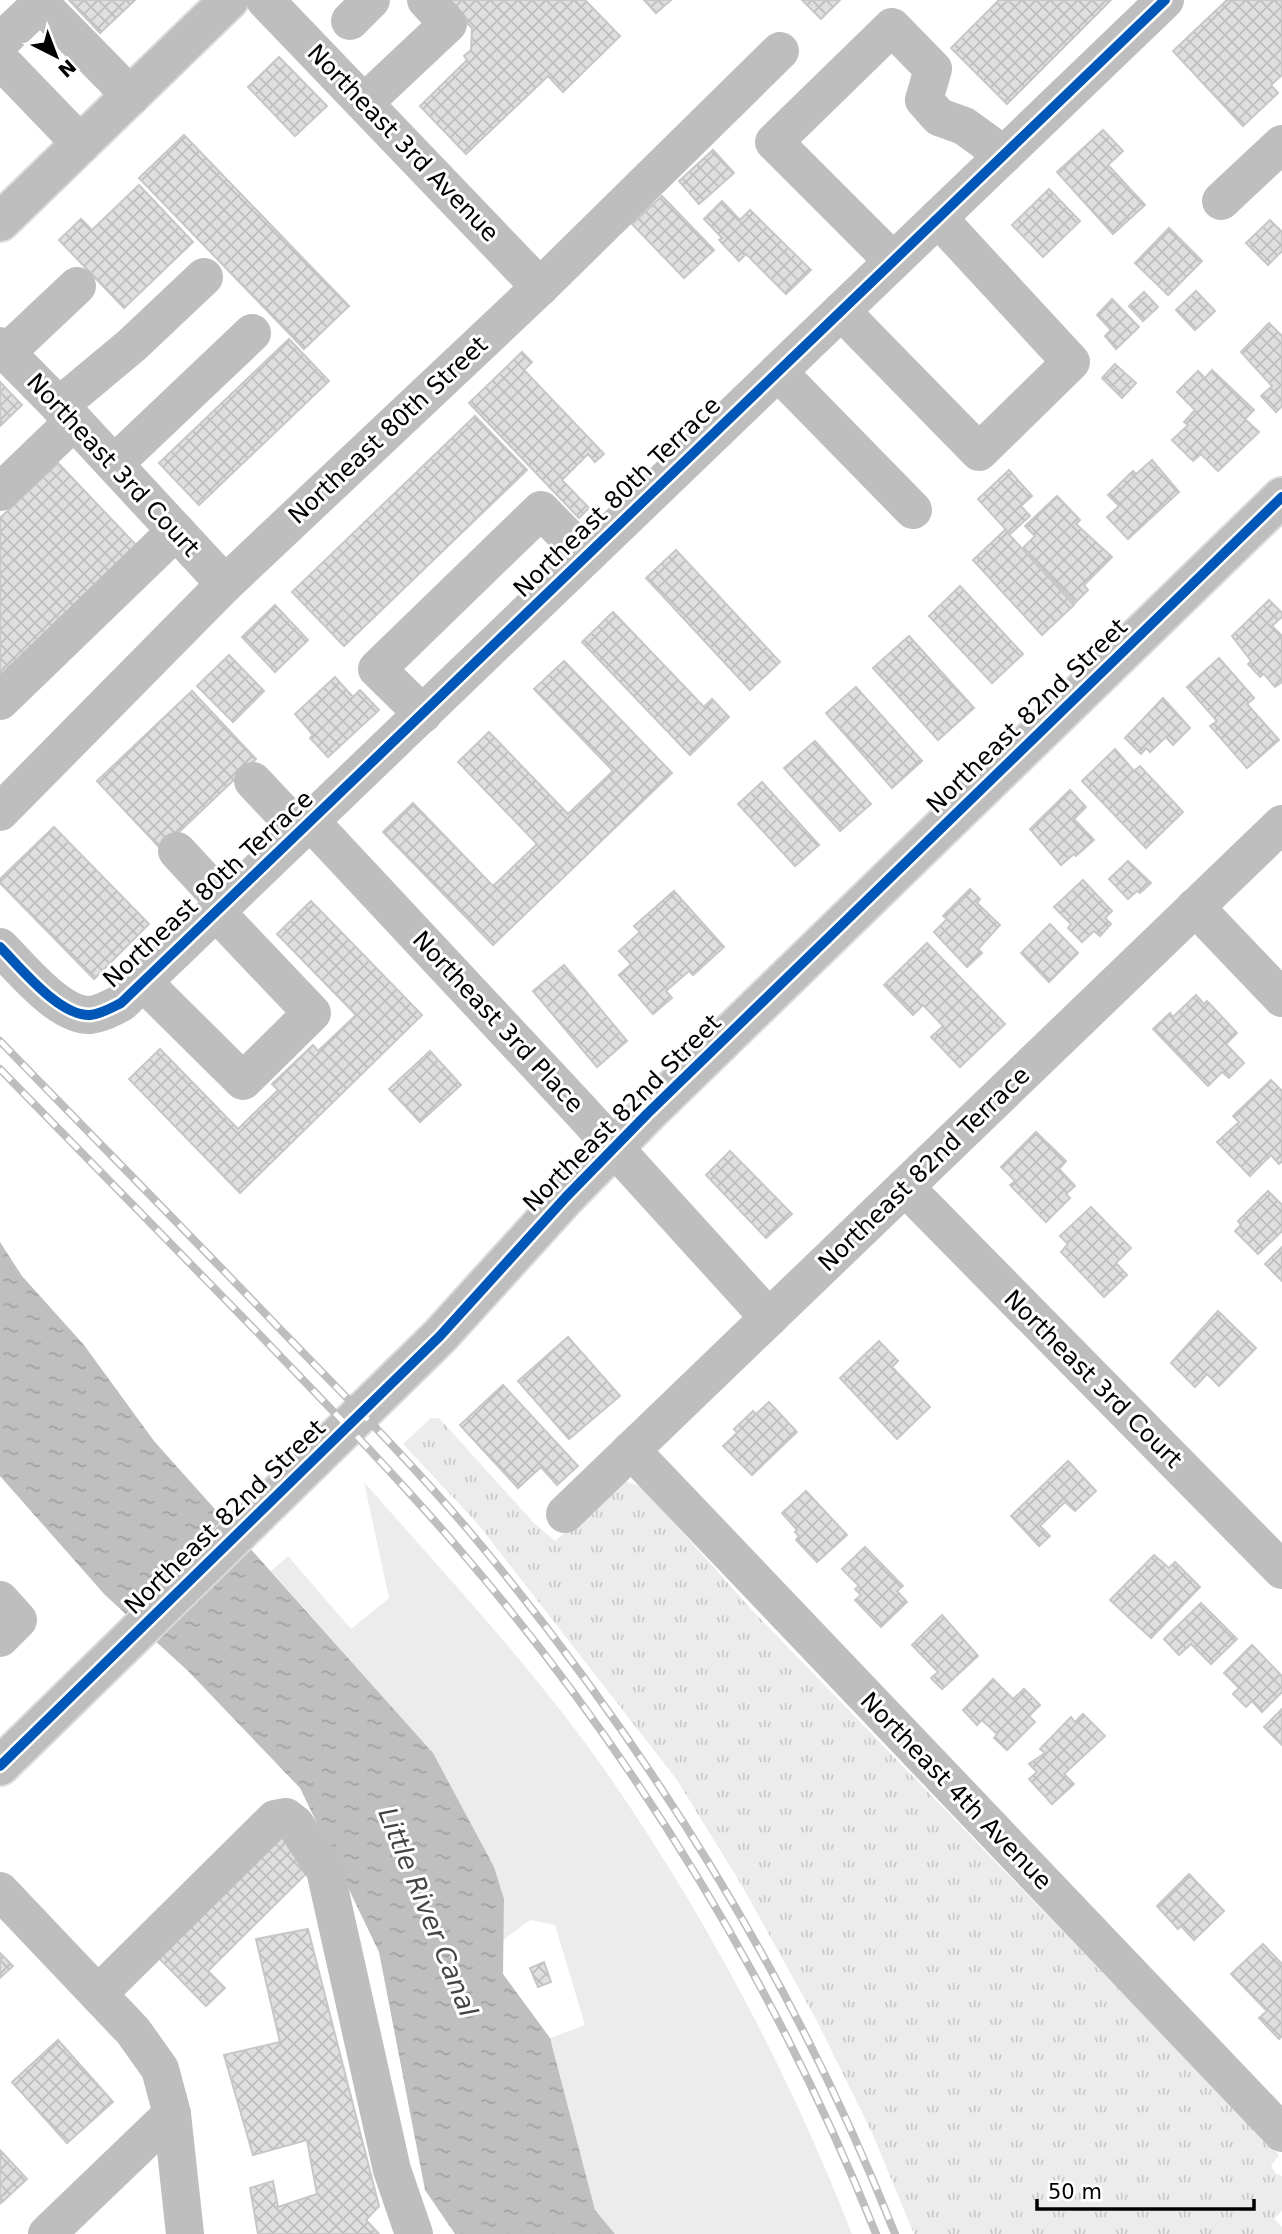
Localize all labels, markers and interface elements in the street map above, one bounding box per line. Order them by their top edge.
north arrow [21,21,91,91]
street label: Northeast 3rd Avenue [302,39,504,247]
text: N [54,55,81,82]
street label: Northeast 80th Street [283,330,493,530]
street label: Northeast 3rd Court [21,368,205,562]
street label: Northeast 80th Terrace [508,391,726,603]
street label: Northeast 82nd Street [921,613,1133,819]
street label: Northeast 80th Terrace [97,785,319,993]
street label: Northeast 3rd Place [407,926,589,1118]
street label: Northeast 82nd Street [517,1008,727,1218]
street label: Northeast 82nd Terrace [813,1061,1035,1277]
street label: Northeast 3rd Court [998,1284,1188,1474]
street label: Northeast 82nd Street [119,1414,331,1620]
street label: Northeast 4th Avenue [855,1687,1057,1895]
water label: Little River Canal [372,1803,484,2022]
scale bar [1037,2168,1254,2212]
text: 50 m [1048,2180,1102,2204]

